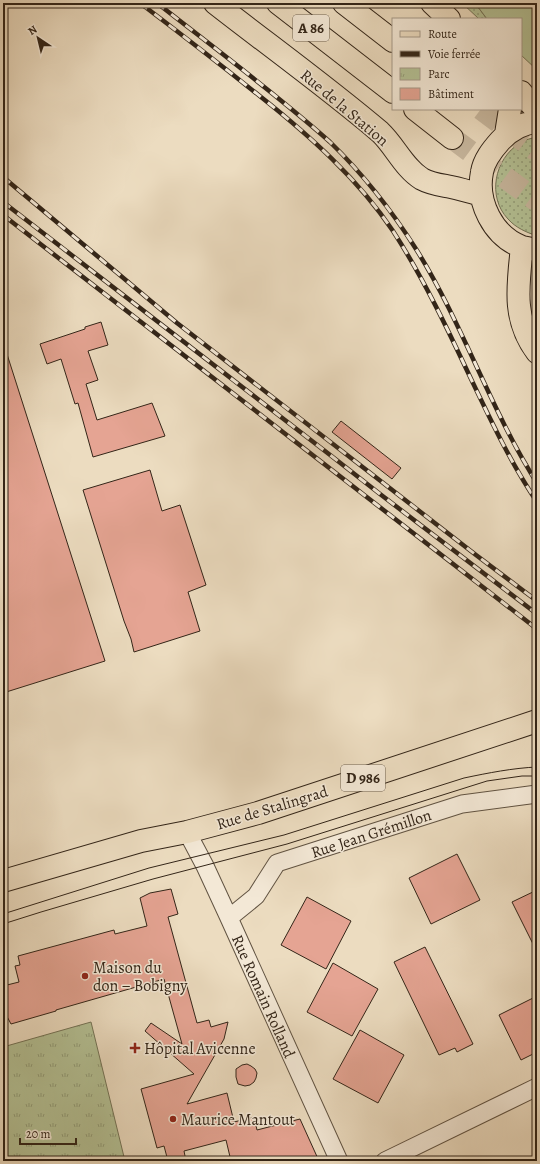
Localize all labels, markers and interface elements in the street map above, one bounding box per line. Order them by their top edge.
road number: A 86 [293,15,329,41]
north arrow [18,18,58,58]
legend [392,18,522,110]
text: N [25,22,40,39]
text: Route [428,26,457,42]
text: Voie ferrée [427,46,480,62]
street label: Rue de la Station [295,64,394,152]
text: Parc [428,66,450,82]
text: Bâtiment [428,86,474,102]
road number: D 986 [341,765,385,791]
street label: Rue de Stalingrad [214,780,331,835]
street label: Rue Jean Grémillon [308,804,435,864]
street label: Rue Romain Rolland [226,931,300,1062]
place label: Maison du don – Bobigny [93,957,188,997]
marker: Maison du don – Bobigny [80,971,90,981]
place label: Hôpital Avicenne [144,1038,256,1060]
marker: Hôpital Avicenne [129,1042,141,1054]
place label: Maurice Mantout [181,1109,295,1131]
marker: Maurice Mantout [168,1114,178,1124]
scale bar [20,1120,76,1146]
text: 20 m [26,1126,50,1142]

